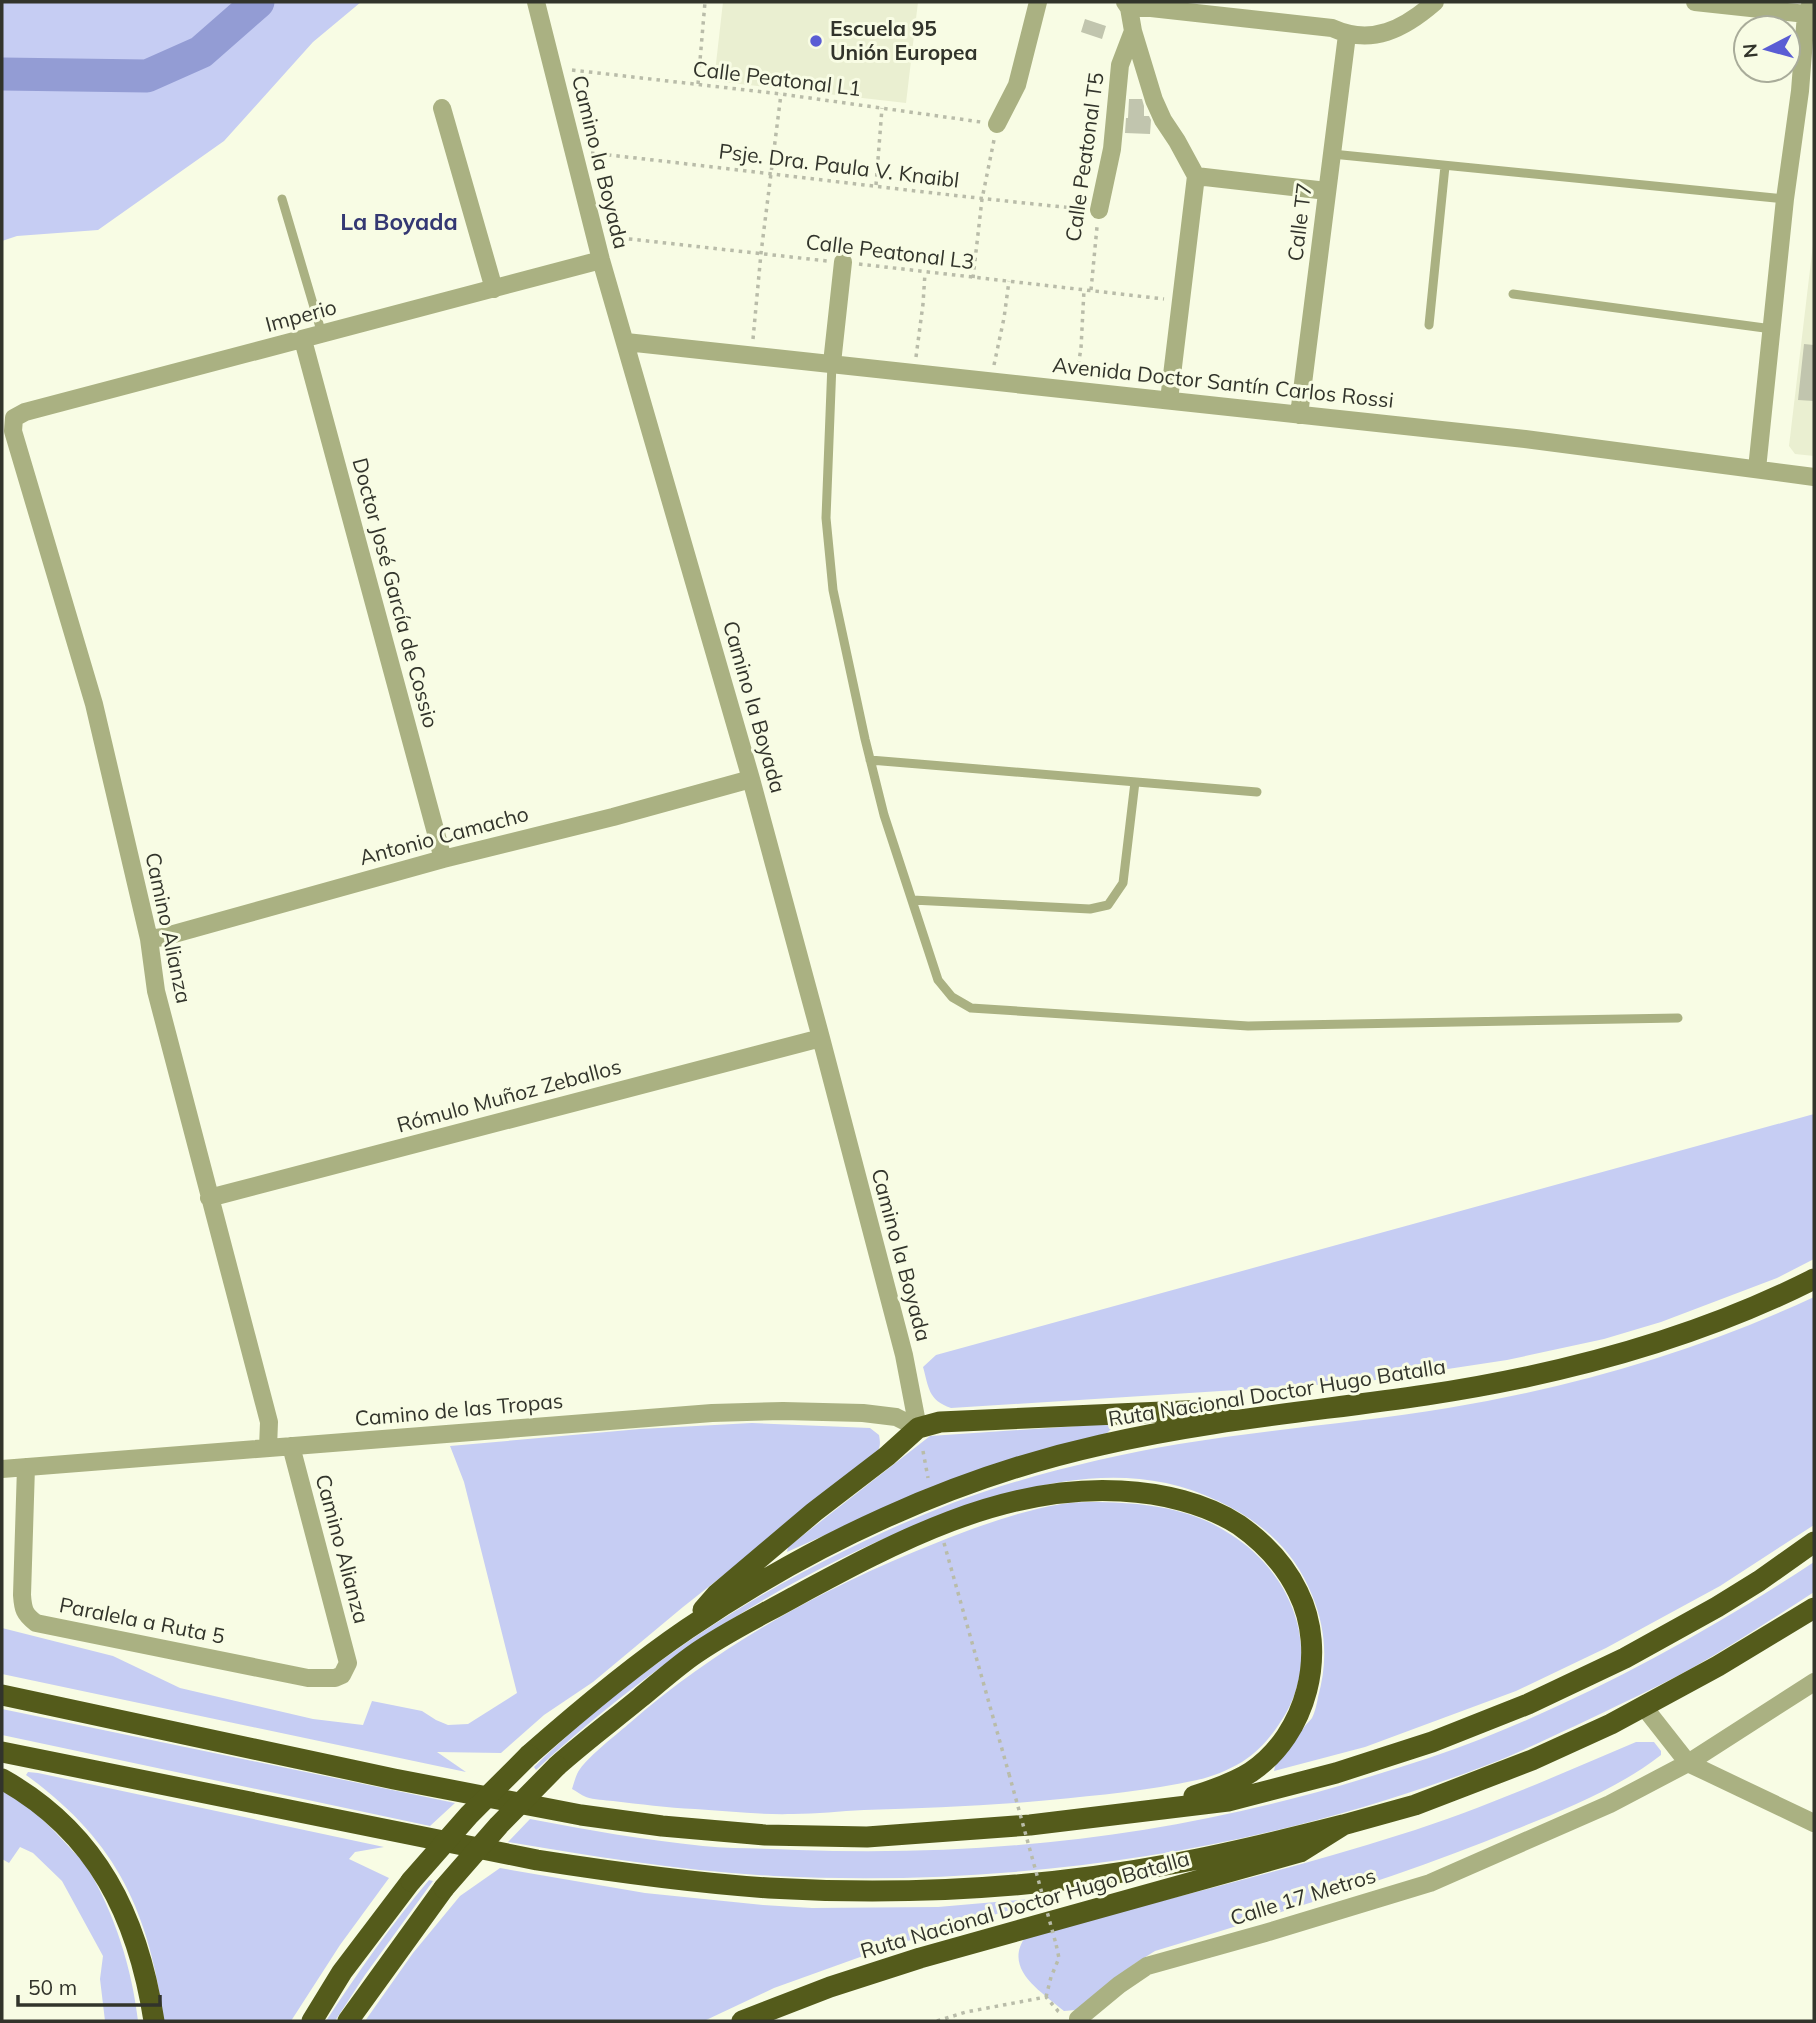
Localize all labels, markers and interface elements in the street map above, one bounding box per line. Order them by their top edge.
north arrow [1732,14,1802,84]
place label: Escuela 95 Unión Europea [830,15,978,65]
marker: Escuela 95 Unión Europea [808,33,824,49]
text: N [1737,42,1763,59]
street label: Calle Peatonal L1 [691,55,863,101]
street label: Calle Peatonal T5 [1059,71,1109,243]
street label: Camino la Boyada [567,72,635,251]
street label: Psje. Dra. Paula V. Knaibl [717,137,961,193]
street label: Calle T7 [1281,181,1317,263]
district label: La Boyada [340,207,458,236]
street label: Calle Peatonal L3 [804,228,976,274]
street label: Imperio [262,293,339,337]
street label: Avenida Doctor Santín Carlos Rossi [1051,351,1395,413]
street label: Doctor José García de Cossio [347,455,445,731]
street label: Camino la Boyada [718,618,792,796]
street label: Antonio Camacho [356,800,531,870]
street label: Camino Alianza [140,850,198,1006]
street label: Rómulo Muñoz Zeballos [394,1053,624,1138]
street label: Camino la Boyada [866,1166,938,1344]
street label: Ruta Nacional Doctor Hugo Batalla [1106,1352,1447,1432]
street label: Camino de las Tropas [354,1387,564,1431]
street label: Camino Alianza [311,1471,375,1626]
street label: Paralela a Ruta 5 [57,1591,227,1649]
street label: Ruta Nacional Doctor Hugo Batalla [857,1845,1192,1964]
street label: Calle 17 Metros [1227,1862,1379,1931]
scale bar [18,1964,159,2008]
text: 50 m [28,1974,77,2000]

